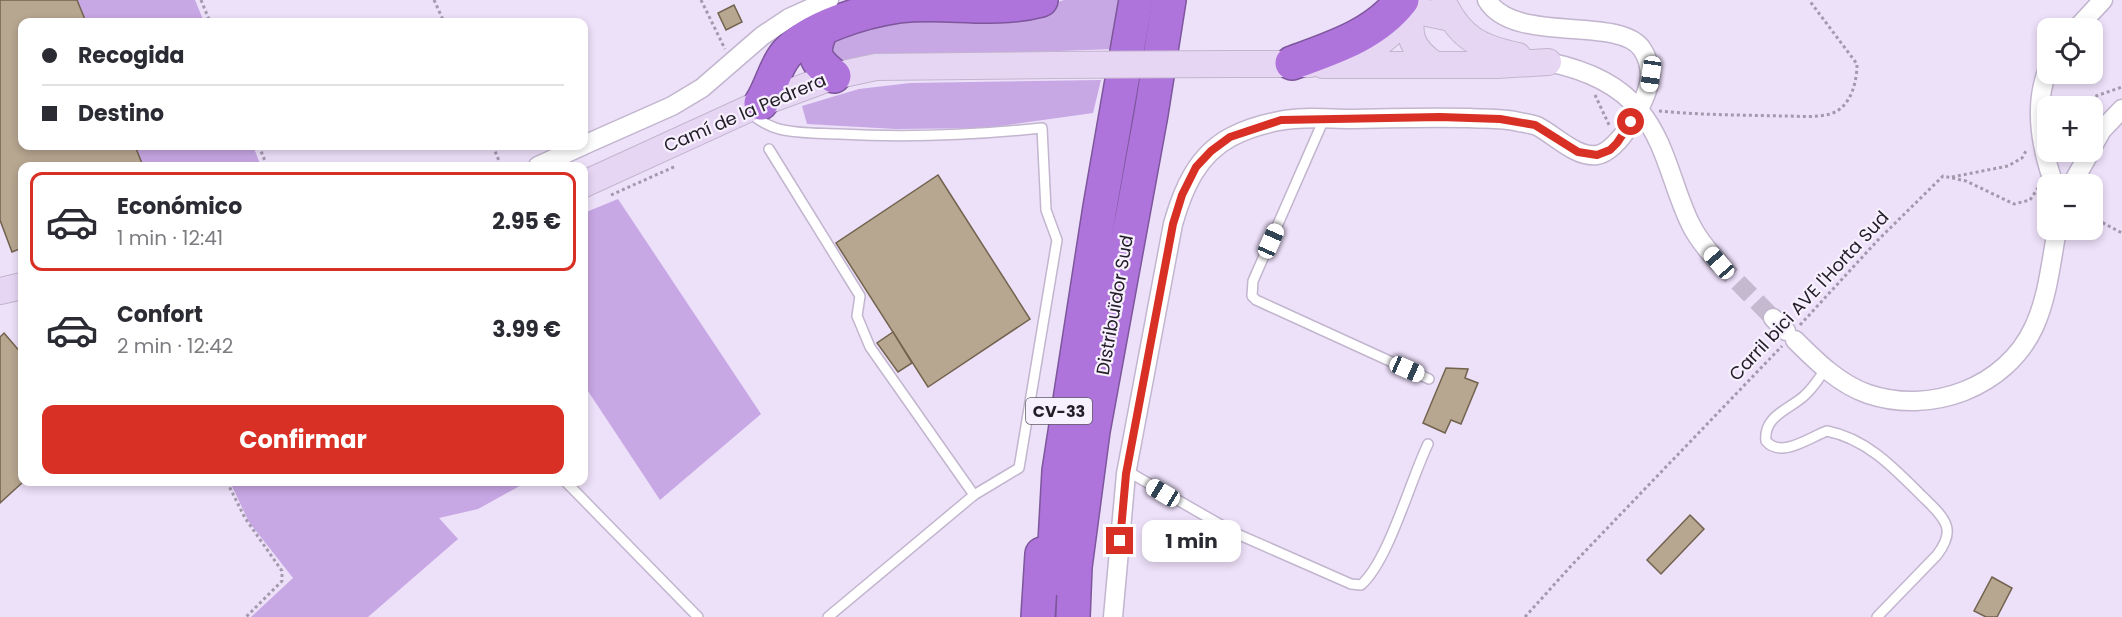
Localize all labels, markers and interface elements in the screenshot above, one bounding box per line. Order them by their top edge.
map controls [2037,18,2103,240]
button: locate [2037,18,2103,84]
text: Recogida [78,40,185,71]
car [1640,55,1662,93]
street label: Camí de la Pedrera [660,67,830,158]
button: + [2037,96,2103,162]
text: Destino [78,98,164,129]
route start [1617,108,1644,135]
button: − [2037,174,2103,240]
text: Económico [117,191,242,222]
icon: car [45,195,99,249]
street label: Carril bici AVE l'Horta Sud [1723,205,1894,386]
text: 2.95 € [492,206,561,237]
car [1255,221,1287,261]
text: 1 min · 12:41 [117,224,223,252]
street label: Distribuïdor Sud [1090,233,1139,377]
car [1700,244,1738,282]
text: Confort [117,299,203,330]
icon: car [45,303,99,357]
text: 3.99 € [492,314,561,345]
text: 2 min · 12:42 [117,332,233,360]
car [1387,353,1427,385]
road number: CV-33 [1026,398,1092,424]
button: Confirmar [42,405,564,474]
car [1143,476,1183,510]
callout: 1 min [1141,520,1240,562]
route end [1106,527,1133,554]
text: 1 min [1165,527,1218,555]

